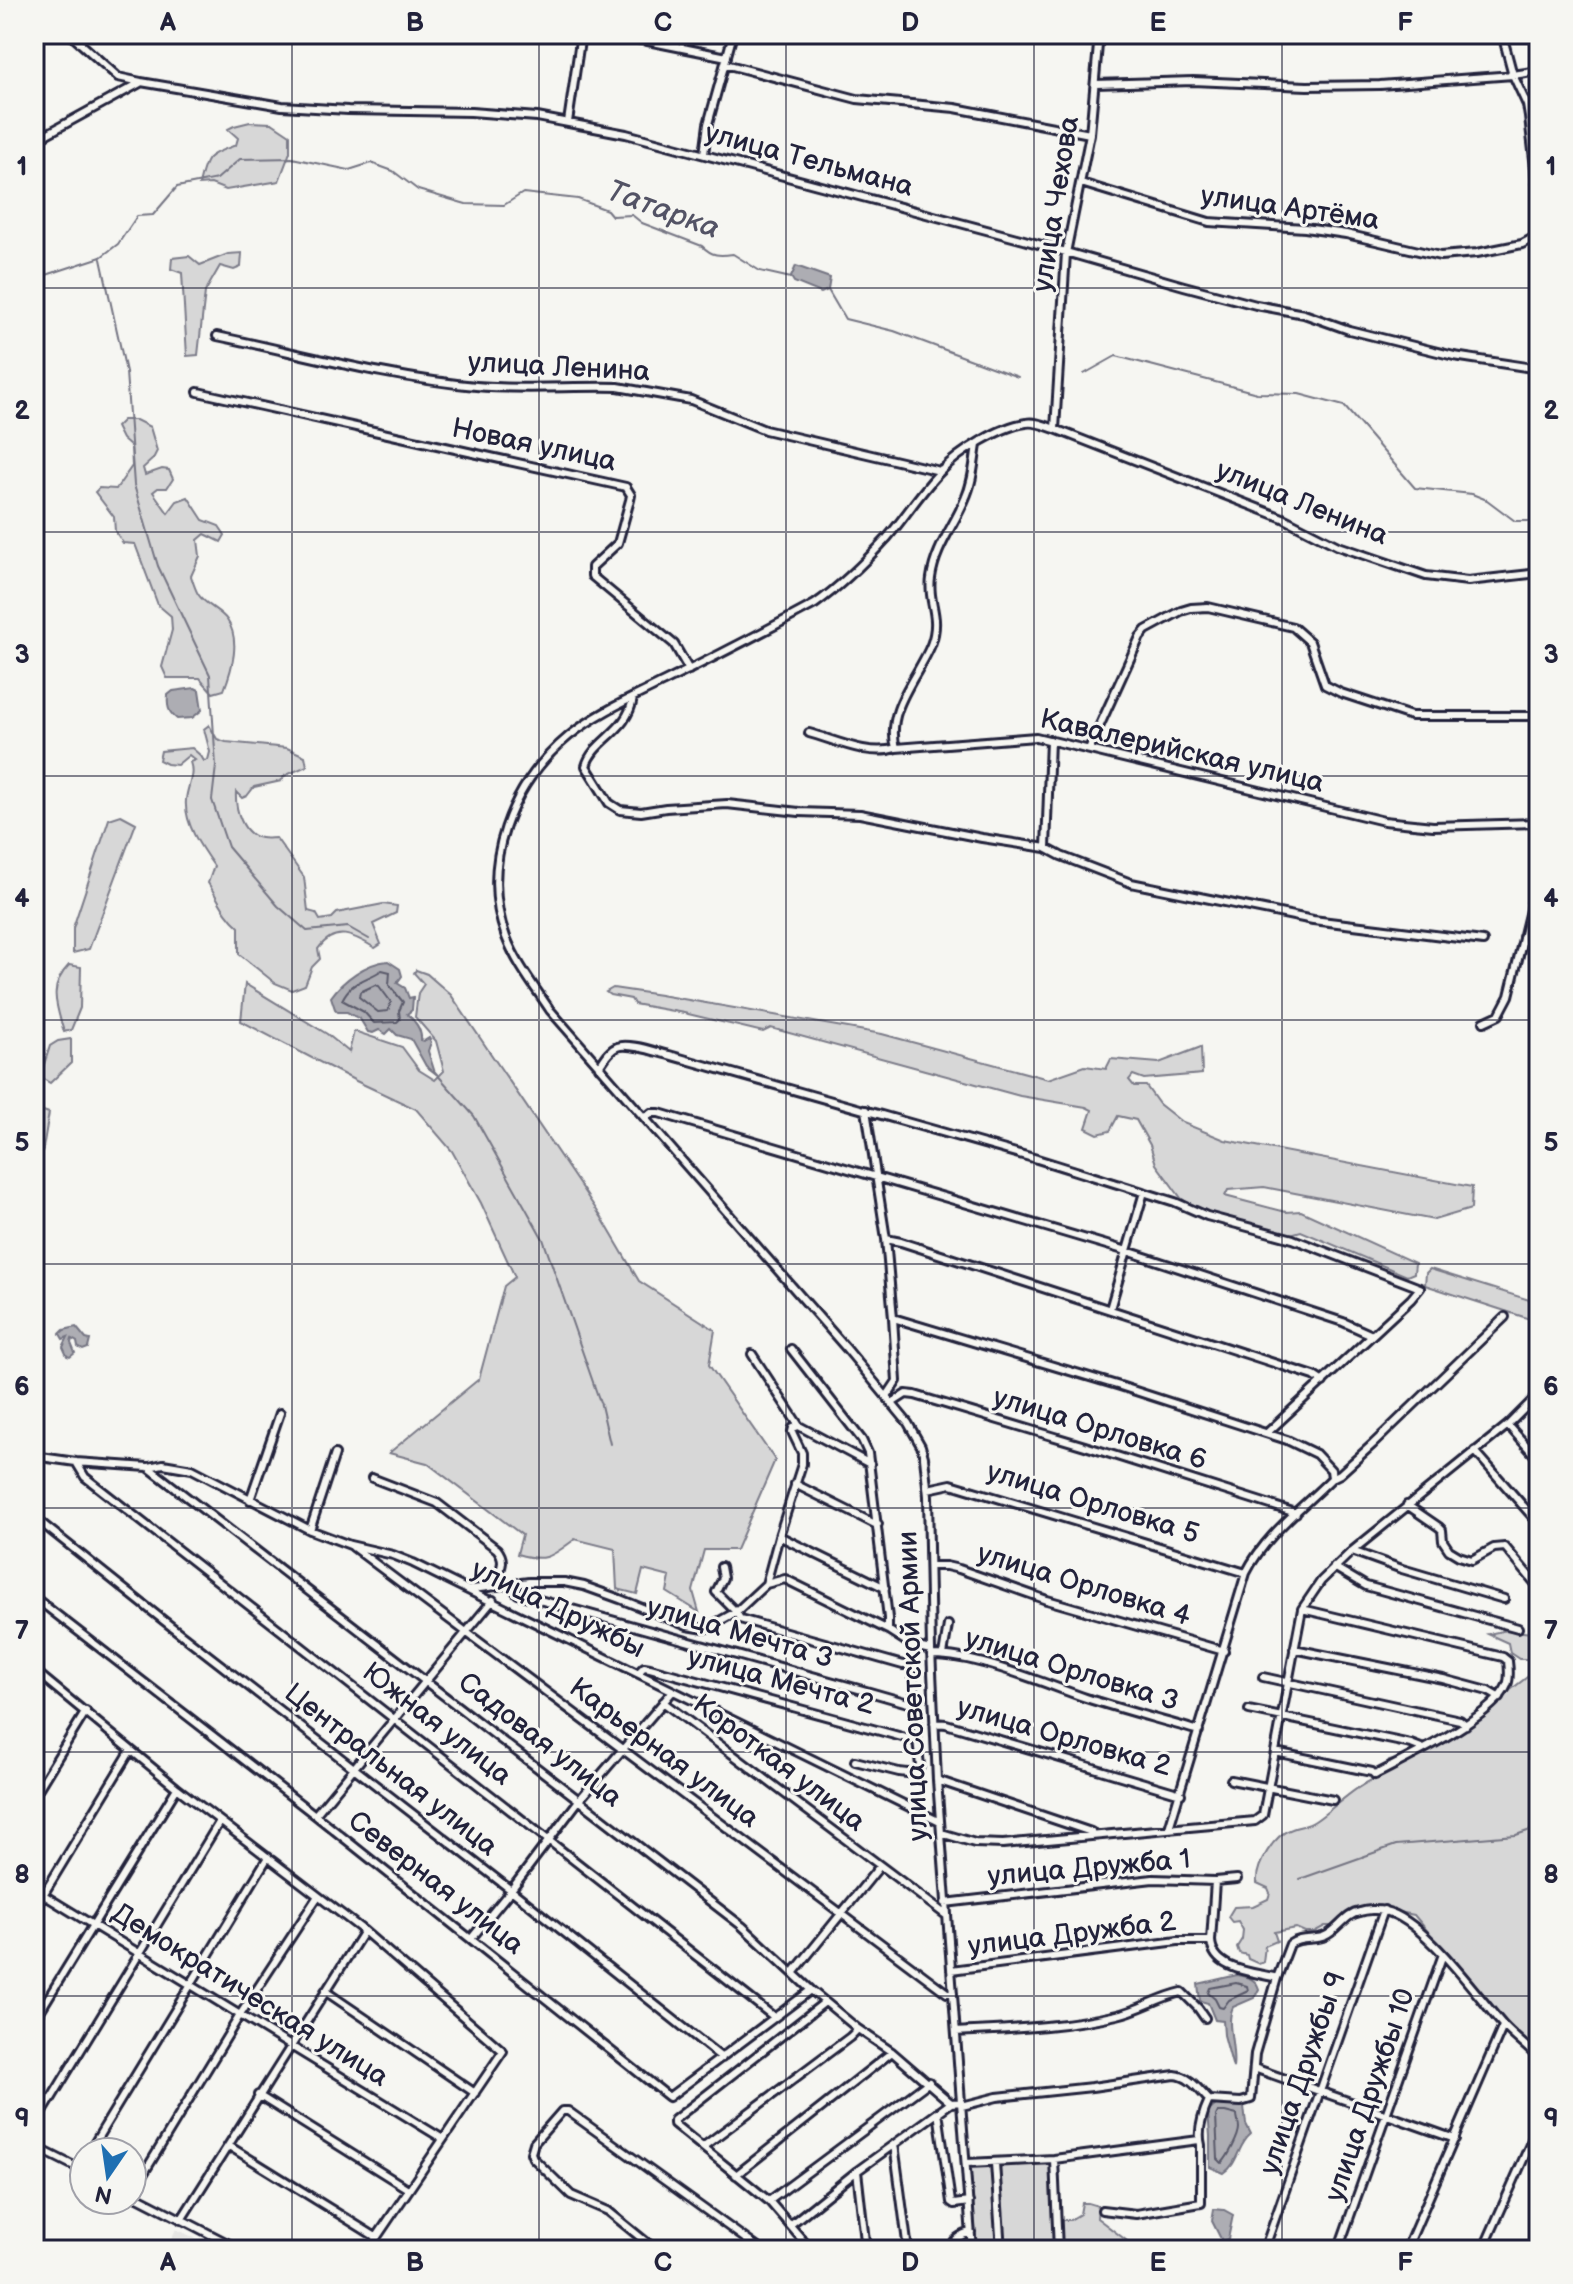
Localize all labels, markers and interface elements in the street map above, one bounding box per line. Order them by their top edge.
text: A [159,8,176,39]
text: B [406,8,424,39]
text: C [654,8,672,39]
text: D [901,8,919,39]
text: E [1150,8,1167,39]
text: F [1397,8,1413,39]
street label: улица Чехова [1026,113,1086,294]
street label: улица Тельмана [701,116,917,204]
text: 1 [17,152,27,183]
text: 1 [1546,152,1556,183]
water label: Татарка [602,173,724,247]
street label: улица Артёма [1199,179,1382,237]
street label: улица Ленина [467,346,651,388]
text: 2 [14,396,30,427]
text: 2 [1543,396,1559,427]
street label: Новая улица [449,411,620,479]
street label: улица Ленина [1211,454,1393,553]
text: 3 [14,640,30,671]
text: 3 [1543,640,1559,671]
street label: Кавалерийская улица [1037,702,1327,800]
text: 4 [14,884,30,915]
text: 4 [1543,884,1559,915]
text: 5 [14,1128,30,1159]
text: 5 [1543,1128,1559,1159]
text: 6 [14,1372,30,1403]
text: 6 [1543,1372,1559,1403]
street label: улица Орловка 6 [989,1381,1211,1477]
street label: улица Орловка 5 [983,1455,1203,1551]
street label: улица Советской Армии [891,1530,935,1842]
street label: улица Орловка 4 [973,1537,1195,1633]
street label: улица Дружбы [466,1553,650,1665]
street label: улица Мечта 3 [643,1591,837,1675]
text: 7 [15,1616,29,1647]
text: 7 [1544,1616,1558,1647]
street label: улица Орловка 3 [961,1622,1183,1718]
street label: улица Мечта 2 [684,1640,878,1722]
street label: Южная улица [356,1656,518,1793]
street label: Садовая улица [451,1666,629,1815]
street label: Карьерная улица [563,1671,766,1835]
street label: Центральная улица [278,1677,504,1864]
street label: Короткая улица [686,1688,872,1839]
street label: улица Орловка 2 [953,1691,1175,1783]
street label: Северная улица [342,1804,531,1962]
street label: улица Дружба 1 [986,1843,1192,1893]
text: 8 [14,1860,30,1891]
text: 8 [1543,1860,1559,1891]
street label: Демократическая улица [106,1896,395,2094]
street label: улица Дружба 2 [966,1905,1178,1963]
street label: улица Дружбы 9 [1253,1967,1353,2179]
street label: улица Дружбы 10 [1318,1984,1422,2206]
text: 9 [14,2104,30,2135]
text: 9 [1543,2104,1559,2135]
north arrow [68,2136,148,2216]
text: N [93,2179,115,2209]
text: A [159,2248,176,2279]
text: B [406,2248,424,2279]
text: C [654,2248,672,2279]
text: D [901,2248,919,2279]
text: E [1150,2248,1167,2279]
text: F [1397,2248,1413,2279]

